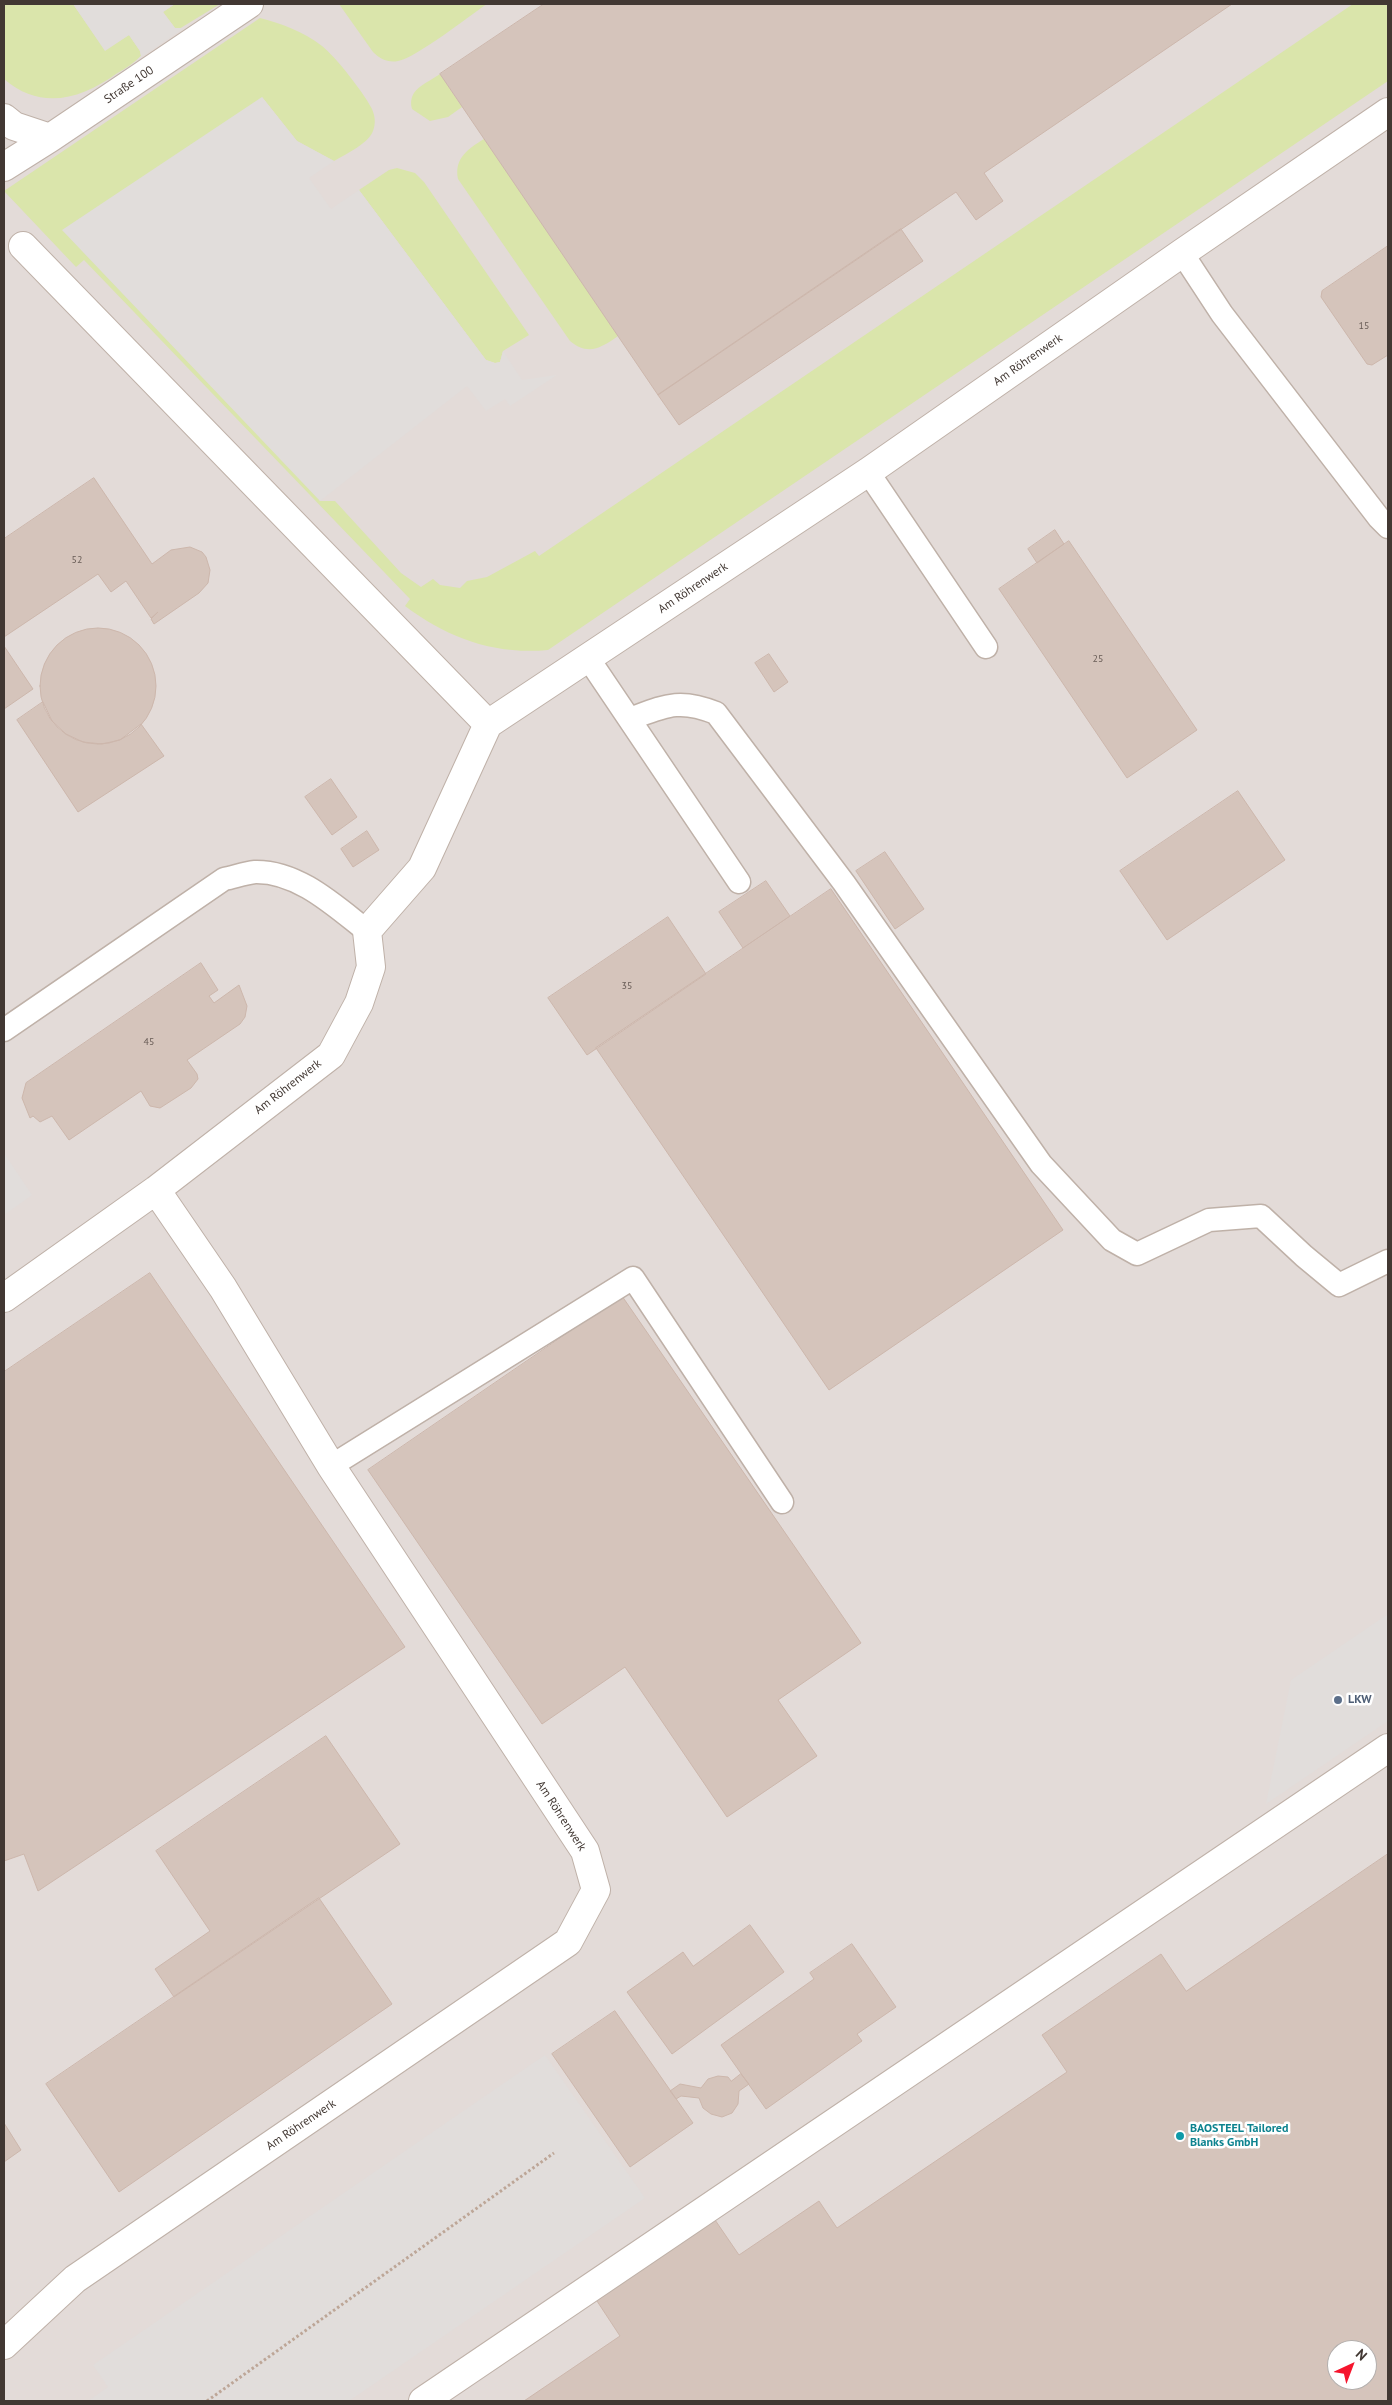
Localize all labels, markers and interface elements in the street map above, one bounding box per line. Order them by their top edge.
street label: Straße 100 [102,63,156,107]
house number: 15 [1359,320,1369,332]
street label: Am Röhrenwerk [991,331,1065,389]
house number: 52 [72,554,82,566]
street label: Am Röhrenwerk [655,559,731,617]
house number: 25 [1093,653,1103,665]
house number: 35 [622,980,632,992]
house number: 45 [144,1036,154,1048]
street label: Am Röhrenwerk [252,1056,324,1118]
place label: LKW [1348,1693,1372,1707]
marker: LKW [1332,1694,1344,1706]
street label: Am Röhrenwerk [533,1778,589,1854]
street label: Am Röhrenwerk [263,2096,339,2154]
place label: BAOSTEEL Tailored Blanks GmbH [1190,2122,1288,2150]
marker: BAOSTEEL Tailored Blanks GmbH [1174,2130,1186,2142]
north arrow [1327,2340,1377,2390]
text: N [1352,2345,1371,2364]

